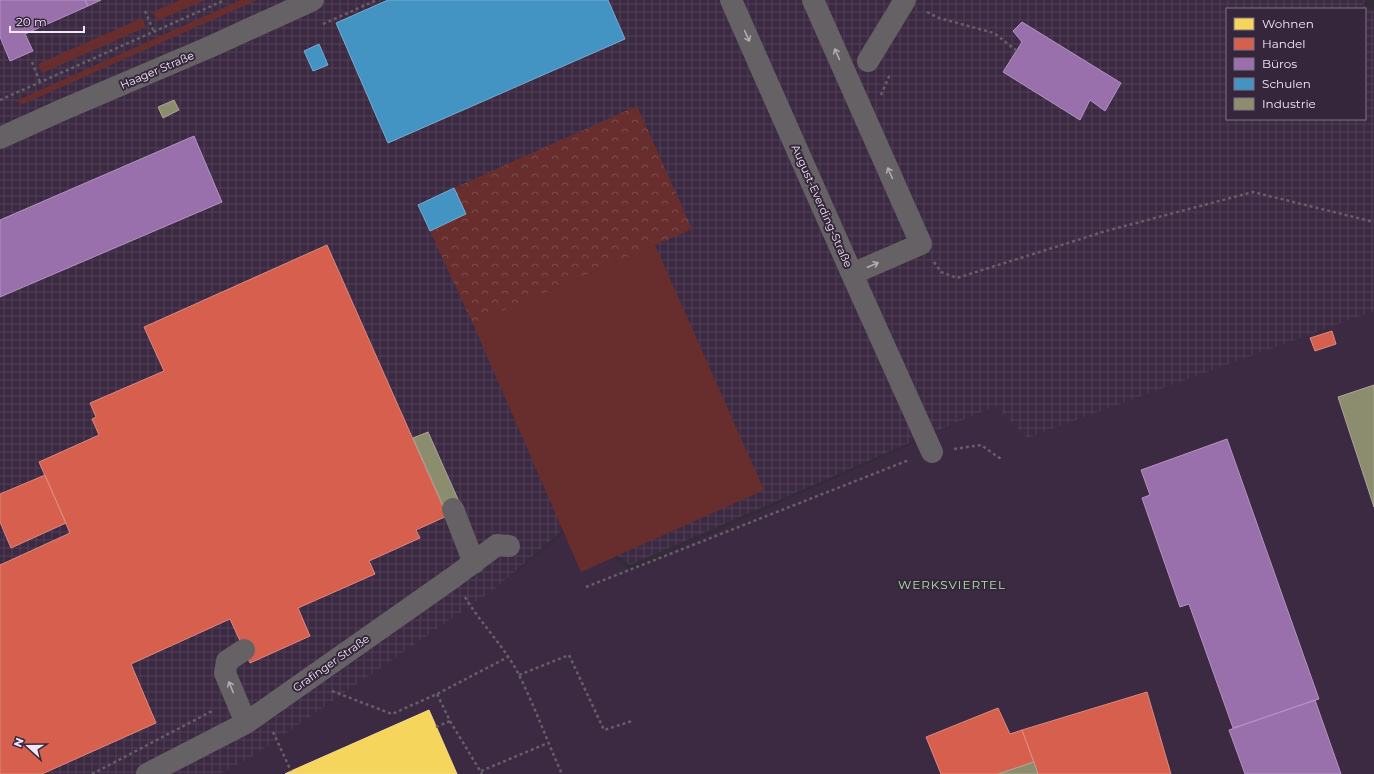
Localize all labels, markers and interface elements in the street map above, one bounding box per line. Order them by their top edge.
scale bar [10,8,84,34]
legend [1226,8,1366,120]
text: 20 m [16,14,47,29]
text: Wohnen [1262,16,1314,31]
one-way arrow [744,29,751,41]
text: Handel [1262,36,1306,51]
street label: Haager Straße [118,48,196,92]
one-way arrow [833,49,840,61]
text: Büros [1262,56,1297,71]
text: Schulen [1262,76,1311,91]
text: Industrie [1262,96,1316,111]
street label: August-Everding-Straße [789,142,856,270]
one-way arrow [886,167,893,179]
one-way arrow [867,260,879,268]
district label: WERKSVIERTEL [898,577,1006,592]
street label: Grafinger Straße [290,631,372,695]
one-way arrow [227,682,234,694]
north arrow [8,726,48,766]
text: N [11,736,27,749]

